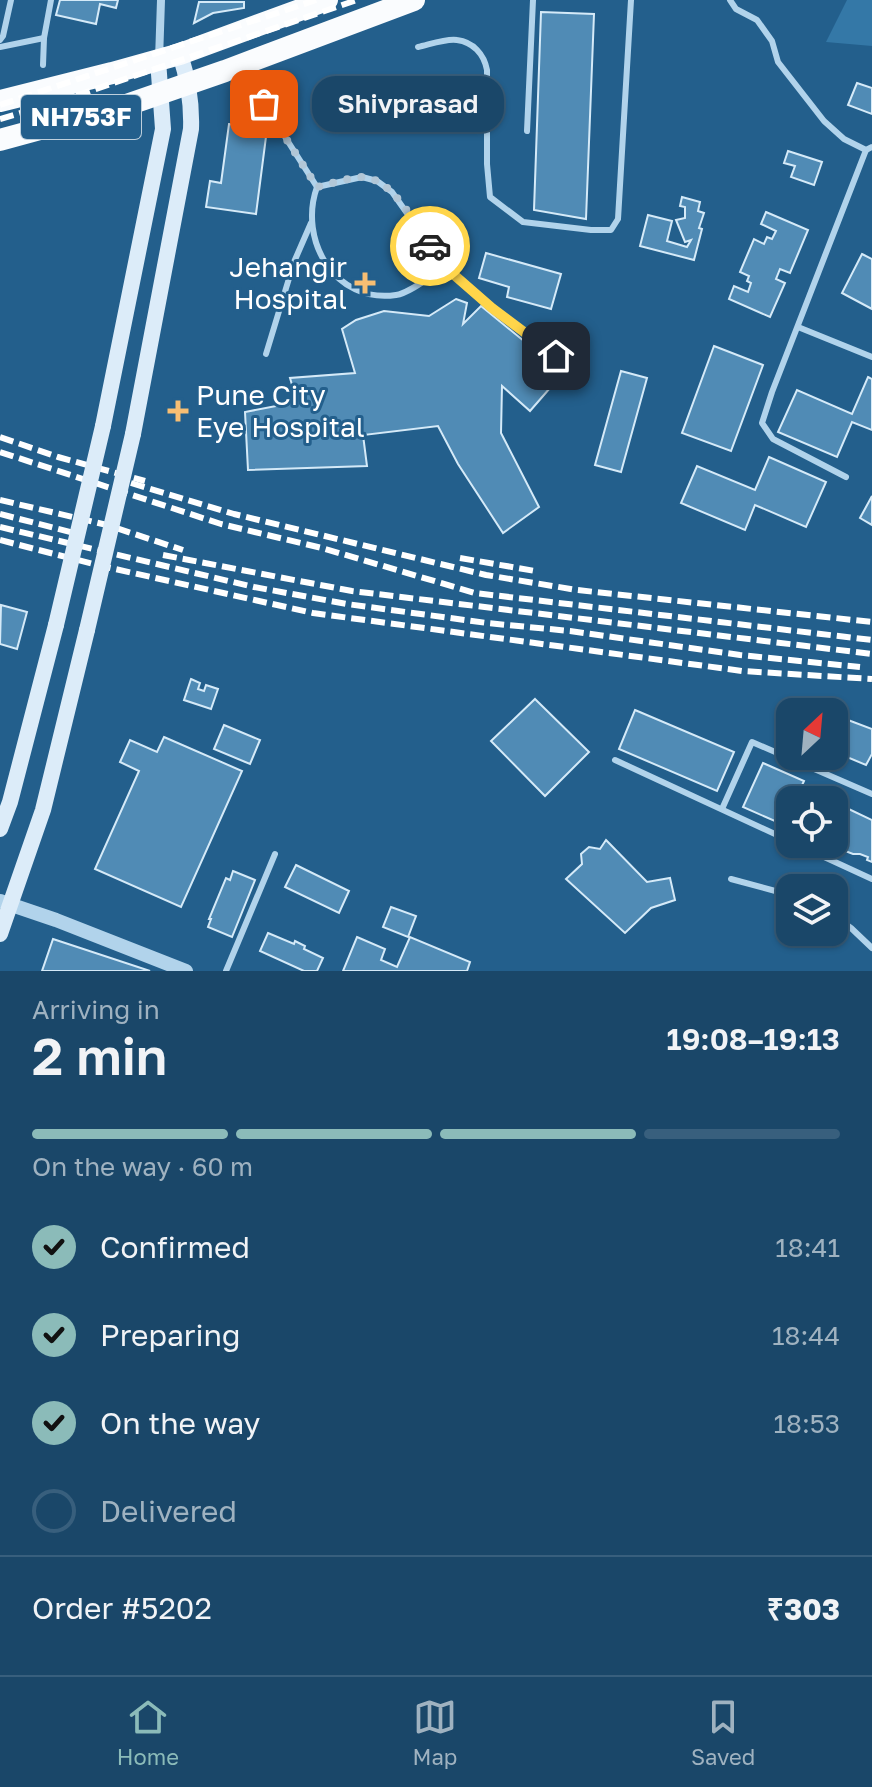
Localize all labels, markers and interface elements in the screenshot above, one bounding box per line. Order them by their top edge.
pin [230,70,298,138]
callout: Shivprasad [312,76,504,132]
icon: bag [242,82,286,126]
text: Shivprasad [338,88,478,119]
road number: NH753F [21,95,141,139]
courier [390,206,470,286]
icon: car [408,224,452,268]
place label: Jehangir Hospital [229,250,347,315]
marker: Jehangir Hospital [354,272,376,294]
pin [522,322,590,390]
icon: home [534,334,578,378]
place label: Pune City Eye Hospital [196,378,365,443]
marker: Pune City Eye Hospital [167,400,189,422]
north arrow [776,698,848,770]
map controls [776,698,848,946]
button: locate [776,786,848,858]
button: layers [776,874,848,946]
text: Arriving in [32,994,160,1025]
text: 19:08–19:13 [667,1021,840,1057]
text: 2 min [32,1024,167,1086]
text: On the way · 60 m [32,1151,253,1182]
icon: check [32,1225,76,1269]
text: Confirmed [100,1229,250,1265]
text: 18:41 [775,1232,840,1263]
icon: check [32,1313,76,1357]
text: Preparing [100,1317,241,1353]
text: 18:44 [772,1320,840,1351]
icon: check [32,1401,76,1445]
text: On the way [100,1405,260,1441]
text: 18:53 [773,1408,840,1439]
text: Delivered [100,1493,237,1529]
text: Order #5202 [32,1590,212,1626]
text: ₹303 [767,1591,840,1627]
tab: Home [117,1695,179,1770]
tab: Map [413,1695,457,1770]
tab: Saved [691,1695,755,1770]

